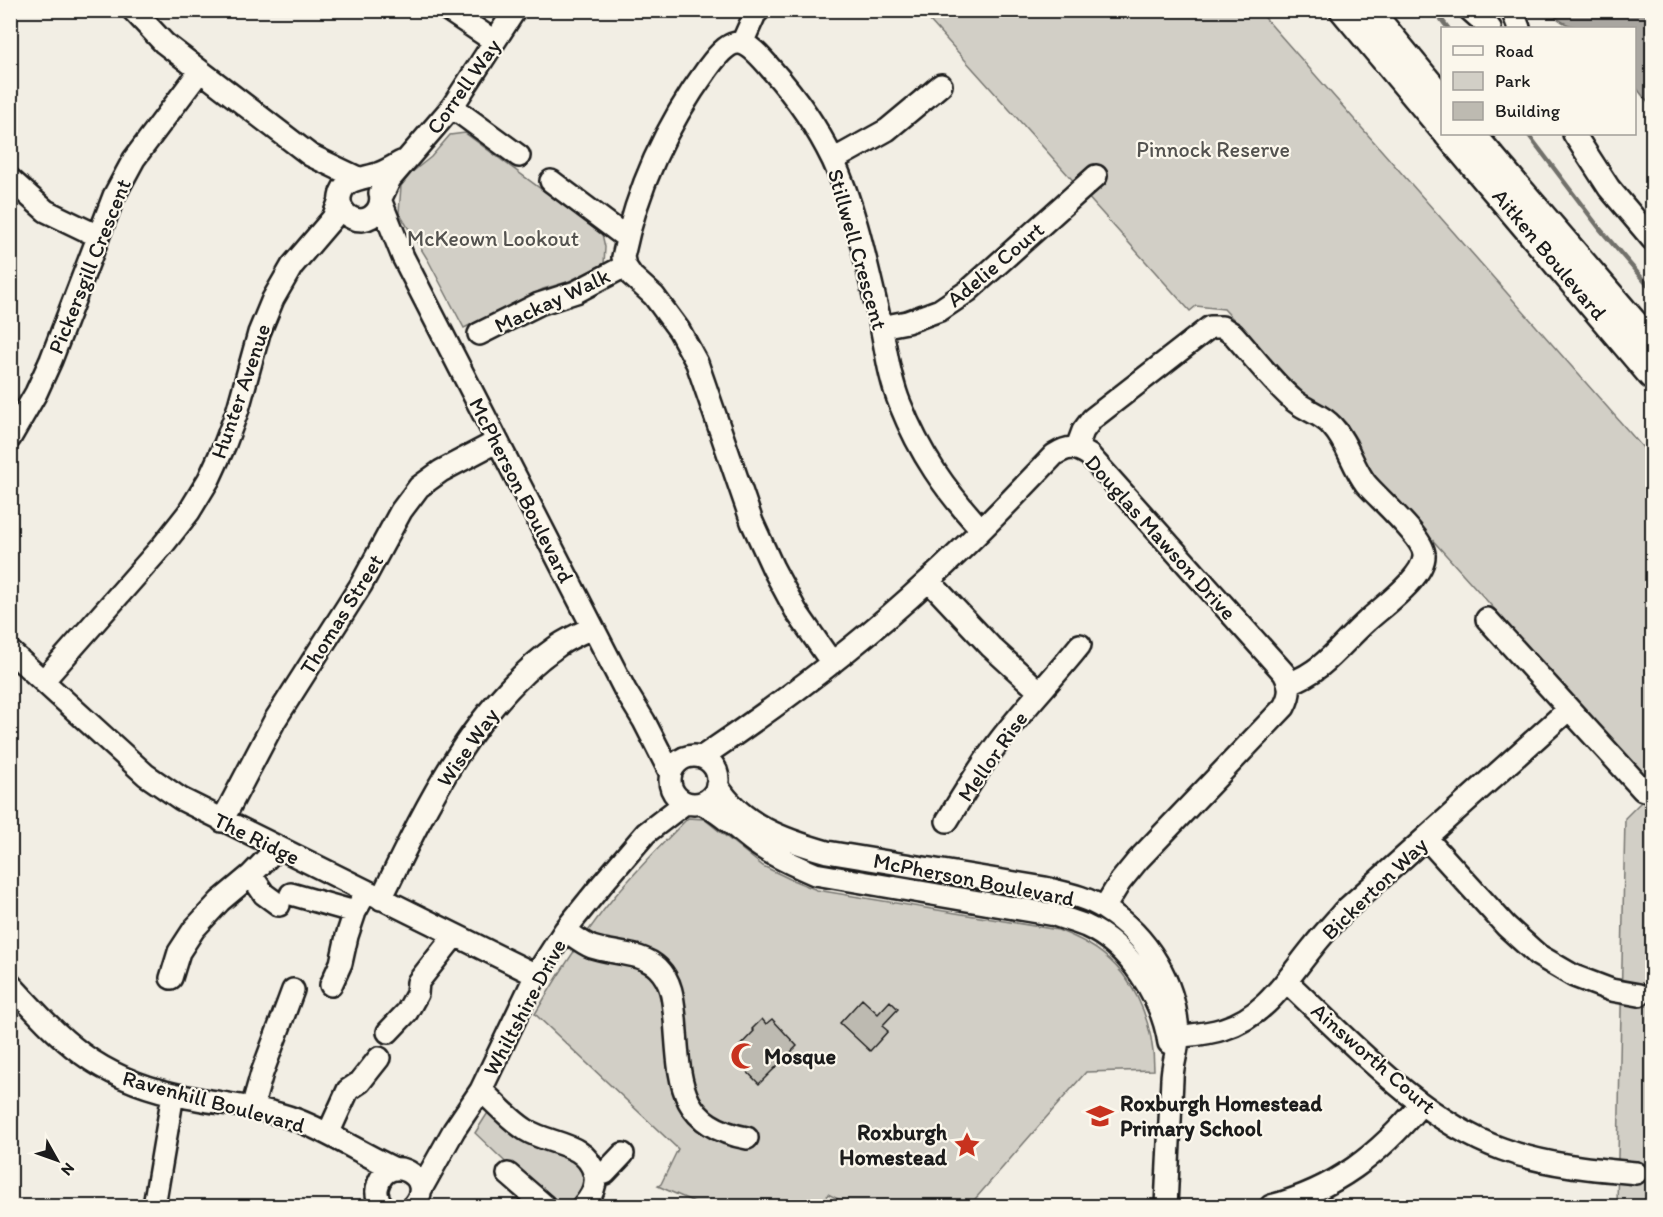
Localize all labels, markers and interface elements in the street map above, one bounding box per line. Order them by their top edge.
legend [1441,27,1636,135]
street label: Correll Way [421,33,507,139]
text: Road [1495,40,1534,62]
text: Park [1495,70,1530,92]
text: Building [1495,100,1561,122]
park label: Pinnock Reserve [1136,136,1290,163]
street label: Stillwell Crescent [822,166,893,333]
street label: Pickersgill Crescent [42,175,137,358]
street label: Aitken Boulevard [1487,183,1613,326]
street label: Adelie Court [941,216,1049,313]
park label: McKeown Lookout [407,225,579,252]
street label: Mackay Walk [490,262,614,339]
street label: Hunter Avenue [205,320,276,462]
street label: McPherson Boulevard [463,393,580,587]
street label: Douglas Mawson Drive [1079,449,1242,626]
street label: Thomas Street [294,549,389,680]
street label: Wise Way [430,702,505,792]
street label: Mellor Rise [951,706,1033,807]
street label: The Ridge [209,806,304,871]
street label: Bickerton Way [1316,831,1433,946]
street label: McPherson Boulevard [871,847,1077,912]
street label: Whiltshire Drive [477,934,572,1080]
street label: Ainsworth Court [1306,997,1441,1120]
mosque icon: Mosque [729,1041,759,1071]
place label: Mosque [764,1043,837,1070]
street label: Ravenhill Boulevard [120,1064,308,1139]
place label: Roxburgh Homestead Primary School [1120,1090,1323,1142]
school or university icon: Roxburgh Homestead Primary School [1085,1101,1115,1131]
place label: Roxburgh Homestead [839,1119,948,1171]
north arrow [27,1130,87,1190]
place icon: Roxburgh Homestead [952,1130,982,1160]
text: N [57,1159,79,1180]

